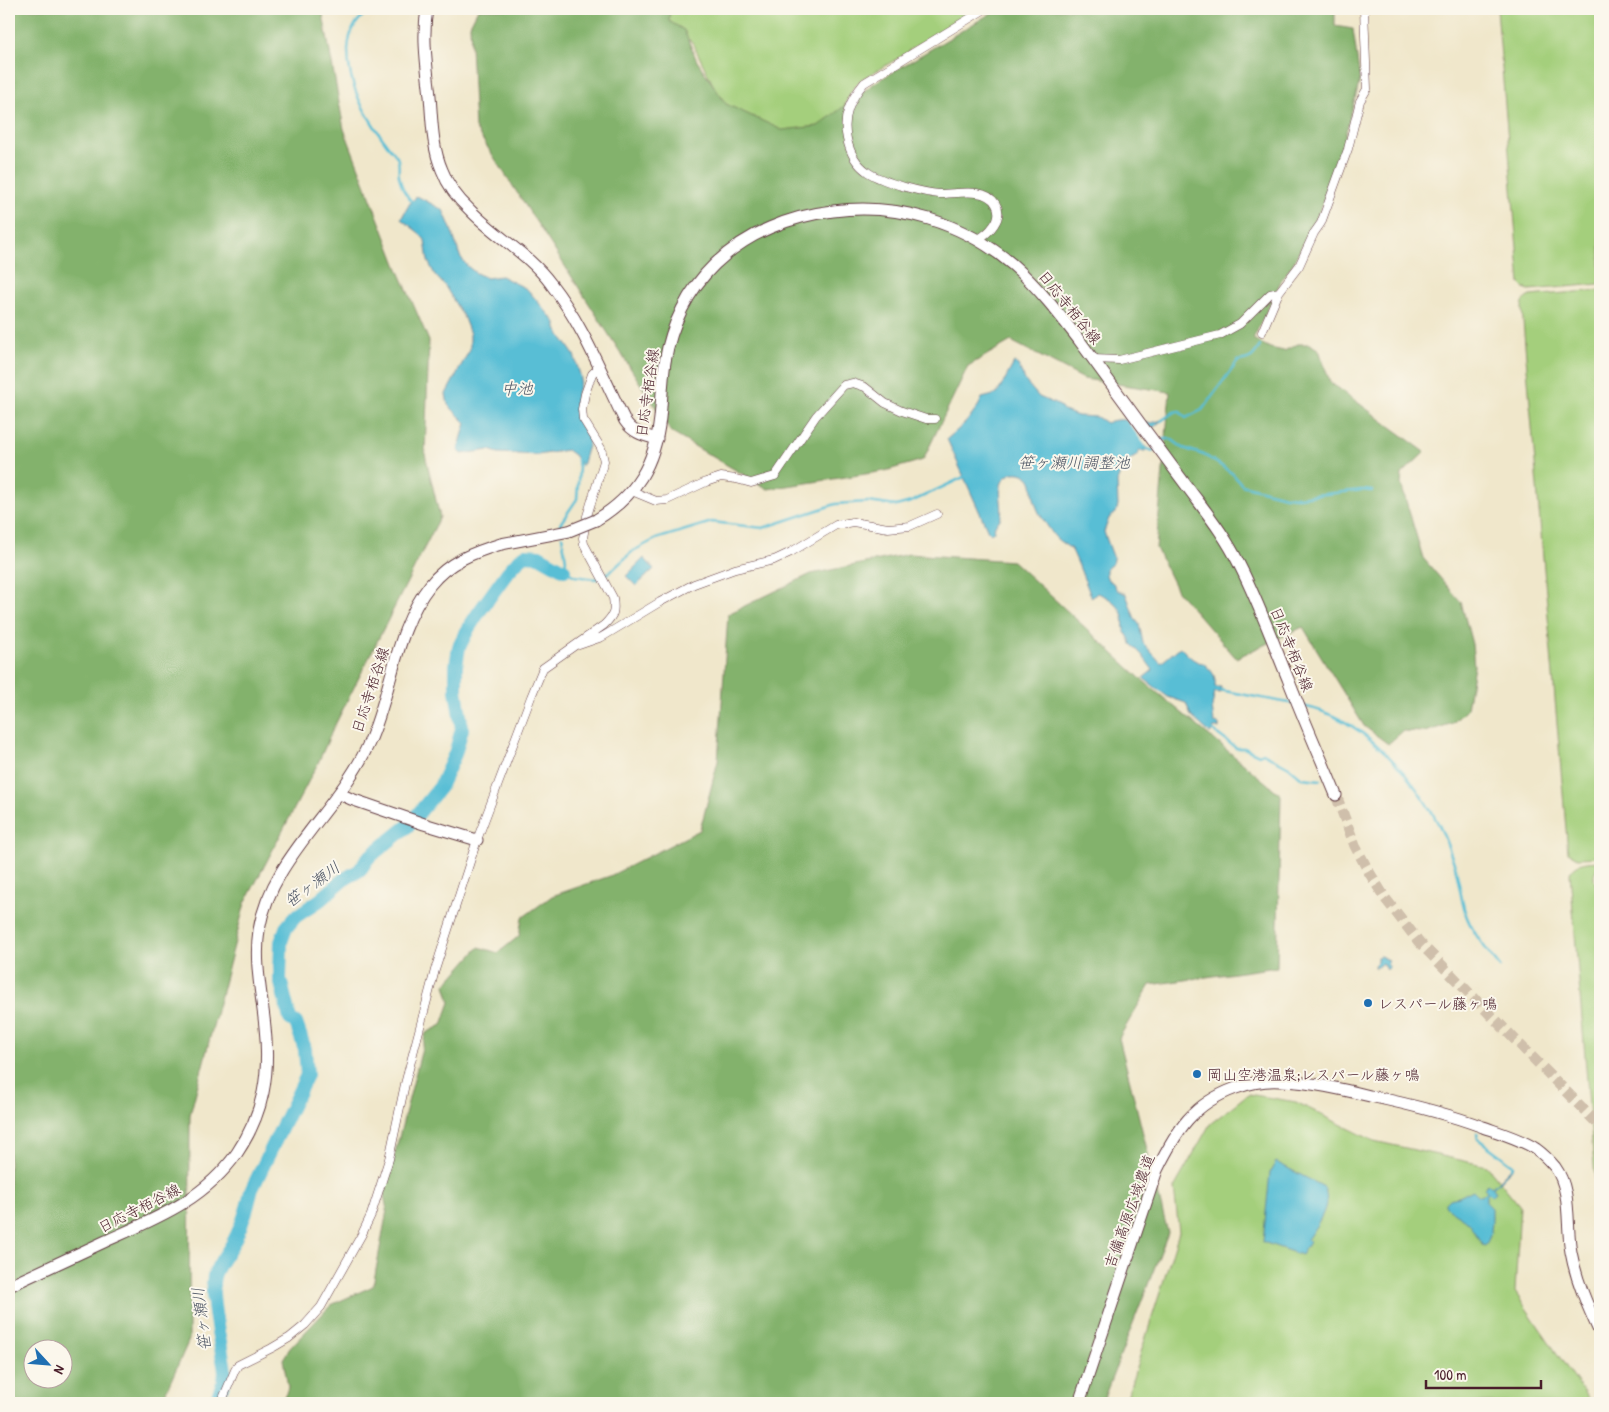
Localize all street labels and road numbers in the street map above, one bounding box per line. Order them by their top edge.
street label: 日応寺栢谷線 [1034,265,1106,349]
street label: 日応寺栢谷線 [630,347,664,439]
street label: 日応寺栢谷線 [1265,603,1319,695]
street label: 日応寺栢谷線 [346,644,394,736]
street label: 吉備高原広域農道 [1099,1151,1159,1271]
street label: 日応寺栢谷線 [94,1178,184,1238]

